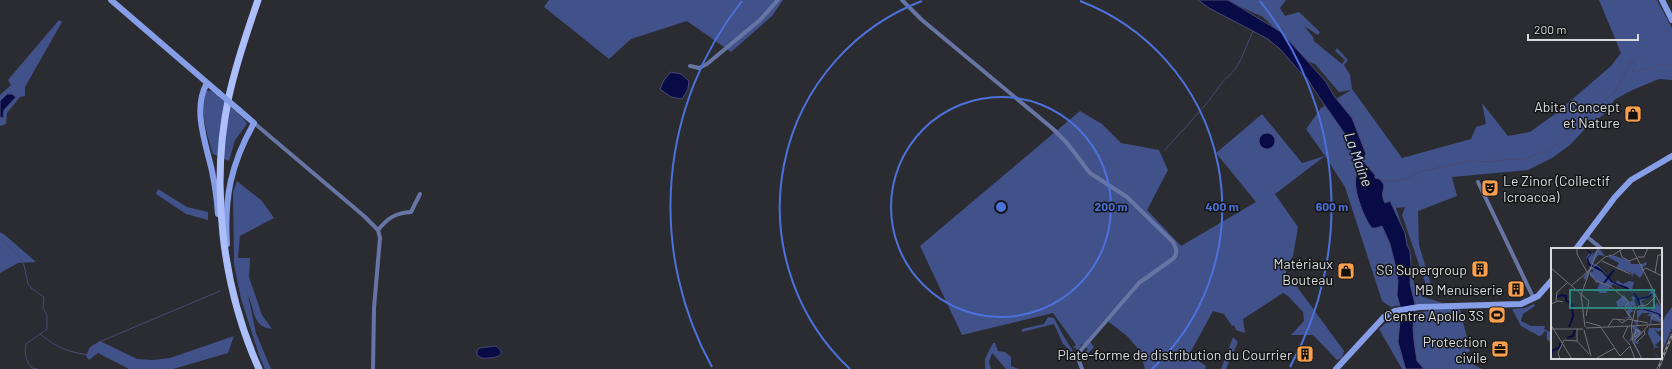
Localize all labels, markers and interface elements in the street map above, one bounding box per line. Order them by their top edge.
scale bar [1528,16,1638,42]
text: 200 m [1534,22,1566,36]
place label: Abita Concept et Nature [1534,98,1620,131]
shop icon: Abita Concept et Nature [1623,104,1643,124]
water label: La Maine [1341,129,1377,189]
place label: Le Zinor (Collectif Icroacoa) [1503,172,1610,205]
theatre icon: Le Zinor (Collectif Icroacoa) [1480,178,1500,198]
text: 200 m [1095,199,1127,213]
text: 400 m [1205,199,1239,213]
text: 600 m [1316,199,1348,213]
centre of rings [994,200,1008,214]
inset map [1551,248,1662,359]
place label: Matériaux Bouteau [1274,255,1333,288]
building icon: SG Supergroup [1470,259,1490,279]
shop icon: Matériaux Bouteau [1336,261,1356,281]
place label: SG Supergroup [1376,261,1467,278]
building icon: MB Menuiserie [1506,279,1526,299]
place label: MB Menuiserie [1415,281,1503,298]
sports icon: Centre Apollo 3S [1487,305,1507,325]
place label: Centre Apollo 3S [1384,307,1484,324]
place label: Protection civile [1423,333,1487,366]
office icon: Protection civile [1490,339,1510,359]
building icon: Plate-forme de distribution du Courrier [1295,344,1315,364]
place label: Plate-forme de distribution du Courrier [1058,346,1292,363]

